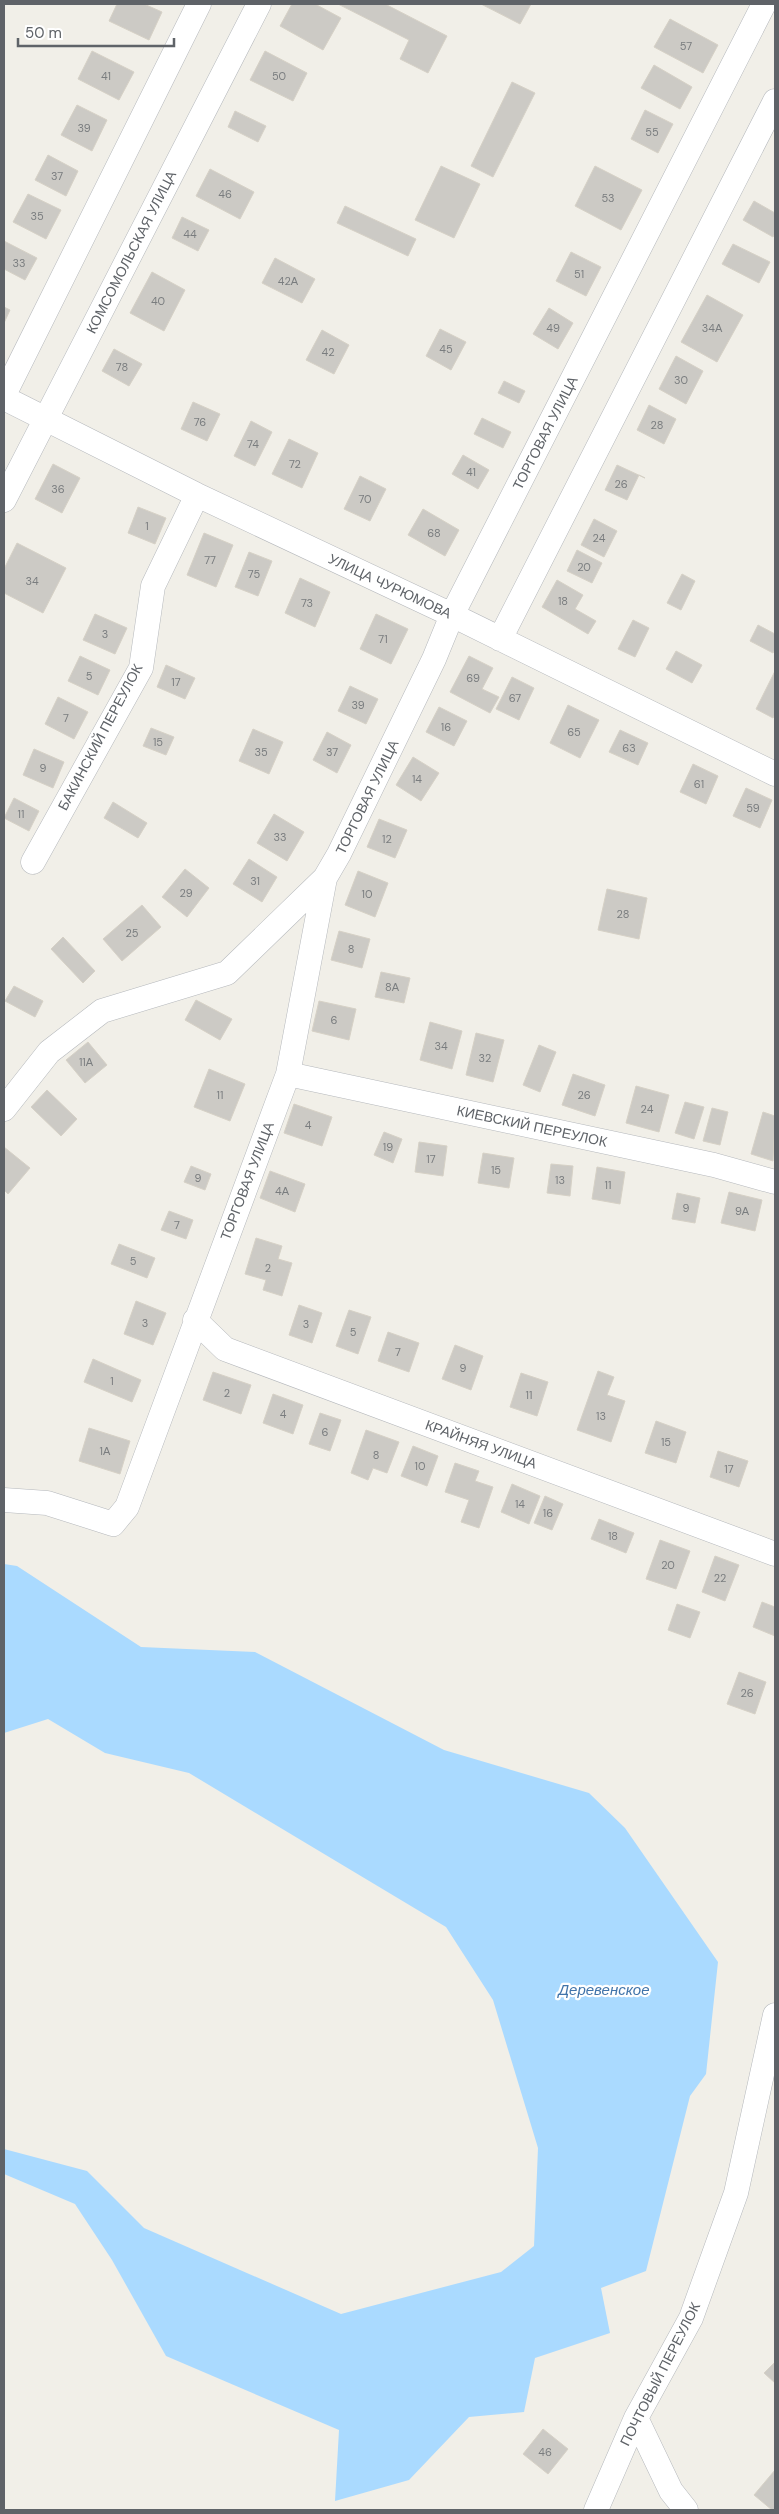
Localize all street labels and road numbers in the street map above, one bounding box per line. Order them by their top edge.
street label: КОМСОМОЛЬСКАЯ УЛИЦА [82,167,180,337]
street label: ТОРГОВАЯ УЛИЦА [509,373,582,493]
street label: УЛИЦА ЧУРЮМОВА [326,550,455,623]
street label: БАКИНСКИЙ ПЕРЕУЛОК [54,660,147,813]
street label: ТОРГОВАЯ УЛИЦА [331,736,403,857]
street label: КИЕВСКИЙ ПЕРЕУЛОК [455,1101,610,1151]
street label: ТОРГОВАЯ УЛИЦА [216,1119,278,1243]
street label: КРАЙНЯЯ УЛИЦА [423,1415,540,1473]
street label: ПОЧТОВЫЙ ПЕРЕУЛОК [616,2298,705,2449]

